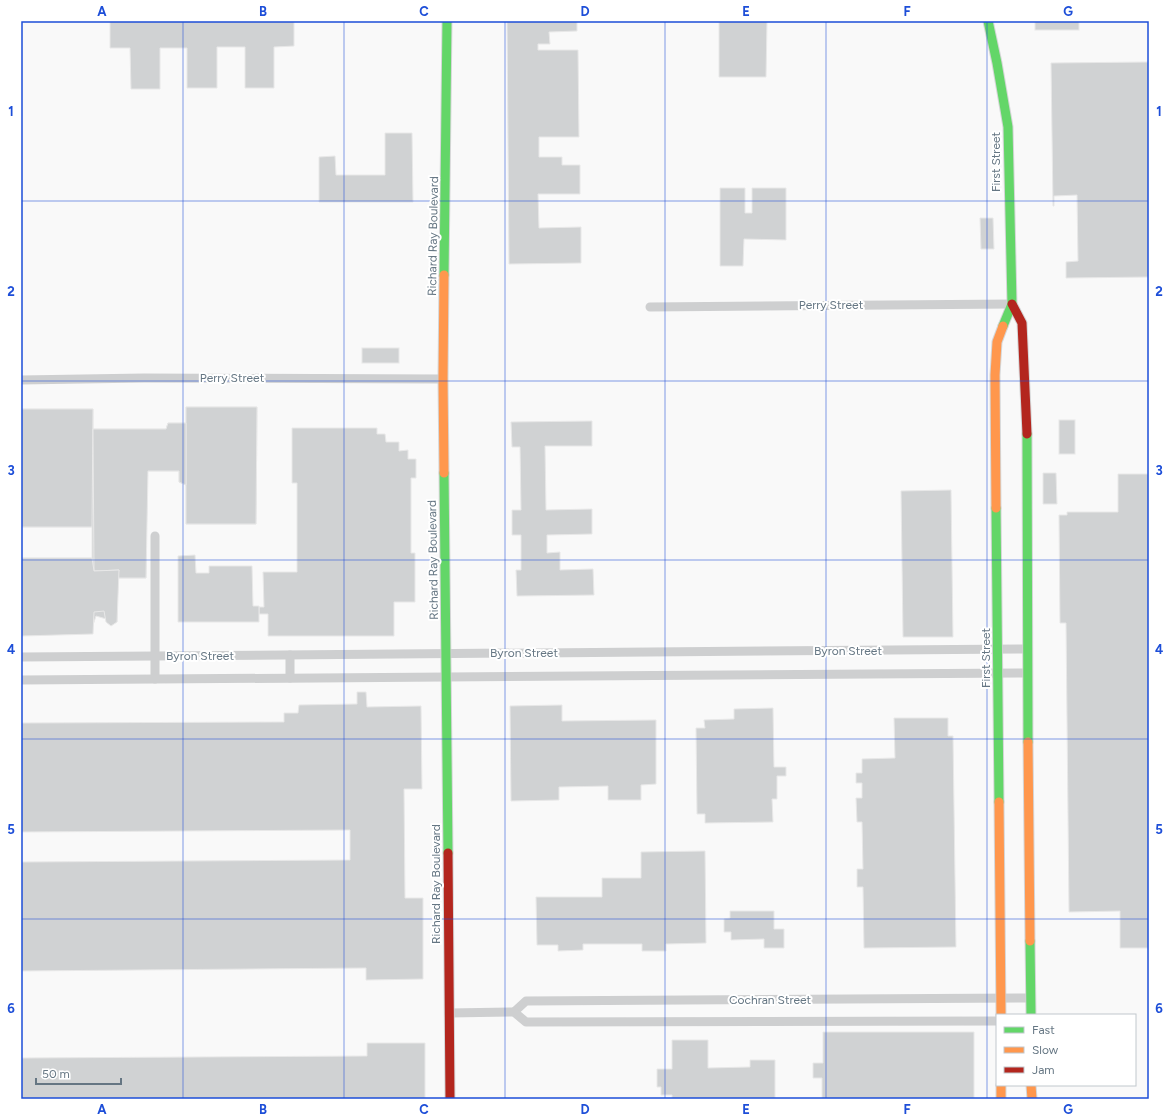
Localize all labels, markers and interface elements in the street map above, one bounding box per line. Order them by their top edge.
text: A [97,4,107,19]
text: B [259,4,267,19]
text: C [419,4,429,19]
text: D [580,4,590,19]
text: E [742,4,750,19]
text: F [903,4,911,19]
text: G [1063,4,1073,19]
text: 1 [8,104,14,119]
text: 1 [1156,104,1162,119]
street label: First Street [989,132,1003,192]
street label: Richard Ray Boulevard [425,176,441,296]
text: 2 [7,284,15,299]
text: 2 [1155,284,1163,299]
street label: Perry Street [799,298,864,312]
street label: Perry Street [200,371,265,385]
text: 3 [7,463,15,478]
text: 3 [1155,463,1163,478]
street label: Richard Ray Boulevard [425,500,441,620]
street label: First Street [979,628,993,688]
text: 4 [7,642,15,657]
text: 4 [1155,642,1163,657]
street label: Byron Street [814,644,882,658]
street label: Byron Street [490,646,558,660]
street label: Byron Street [166,649,234,663]
text: 5 [7,822,15,837]
text: 5 [1155,822,1163,837]
street label: Richard Ray Boulevard [429,824,443,944]
street label: Cochran Street [729,993,812,1007]
text: 6 [7,1001,15,1016]
text: 6 [1155,1001,1163,1016]
legend [996,1014,1136,1086]
text: Fast [1032,1023,1055,1037]
text: Slow [1032,1043,1059,1057]
scale bar [36,1060,121,1086]
text: Jam [1032,1063,1055,1077]
text: 50 m [42,1067,70,1081]
text: A [97,1102,107,1117]
text: B [259,1102,267,1117]
text: C [419,1102,429,1117]
text: D [580,1102,590,1117]
text: E [742,1102,750,1117]
text: F [903,1102,911,1117]
text: G [1063,1102,1073,1117]

